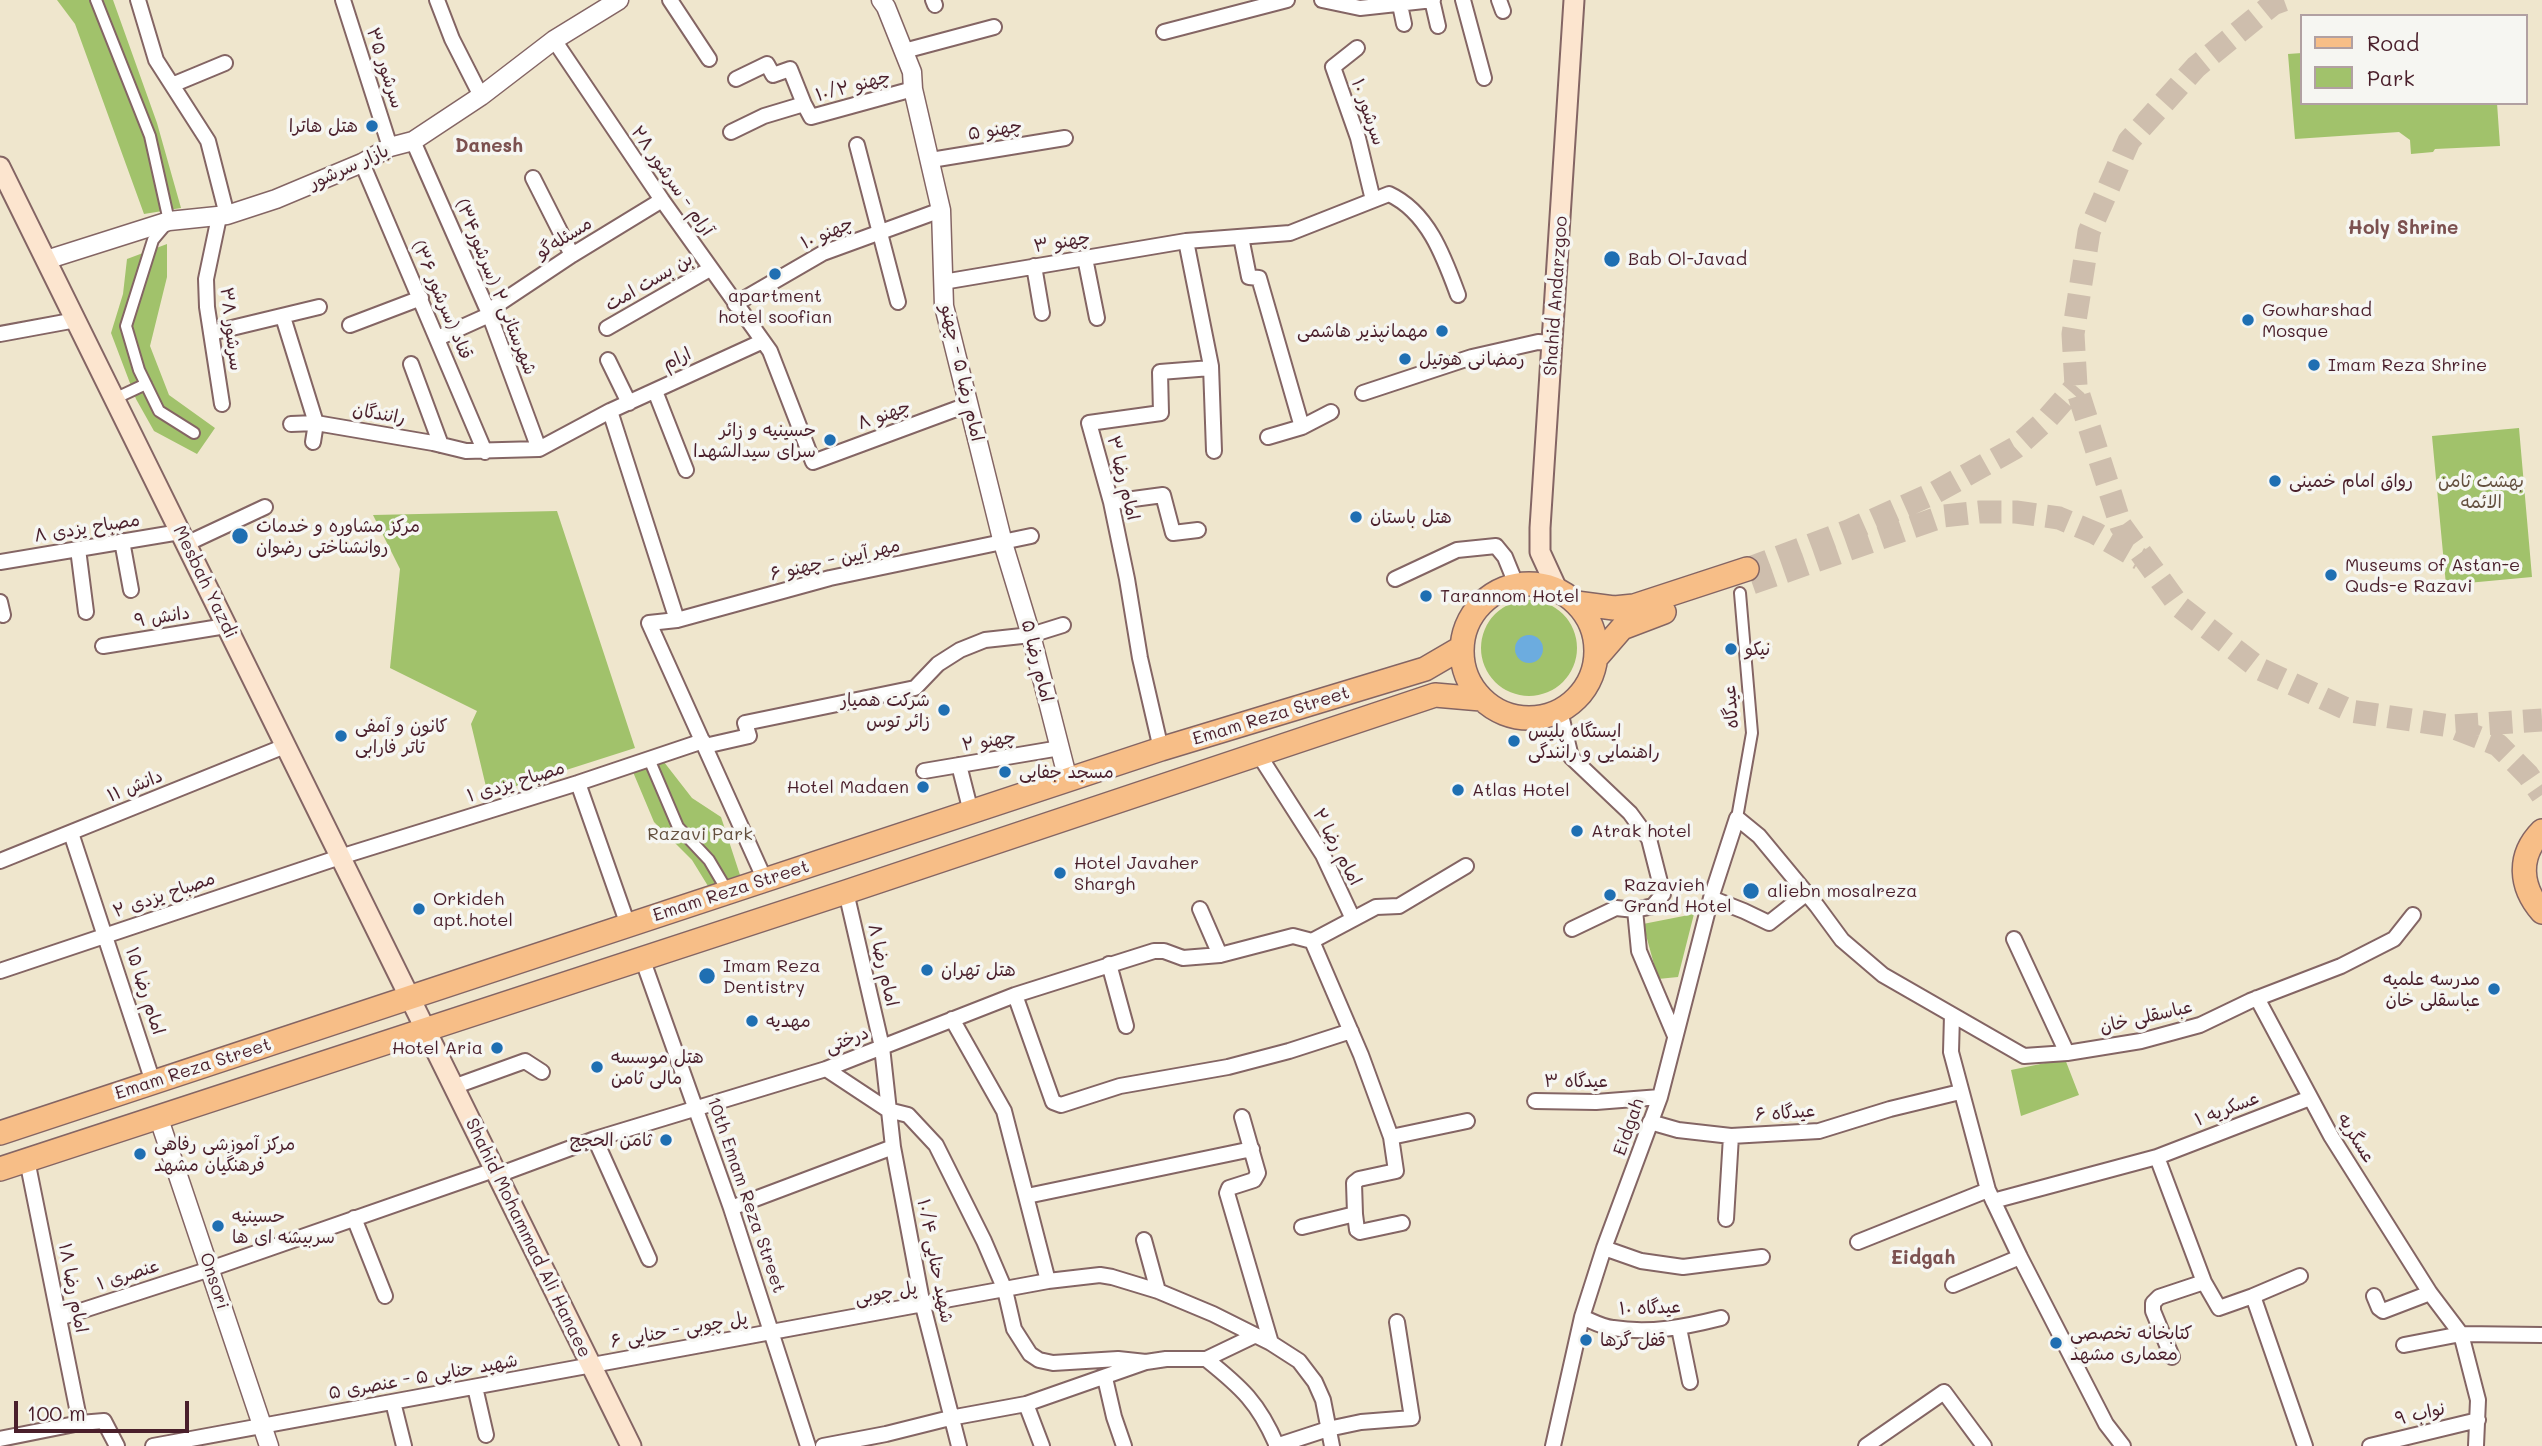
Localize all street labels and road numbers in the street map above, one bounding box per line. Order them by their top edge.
street label: سرشور ۳۵ [362,25,408,111]
street label: چهنو ۱۰/۲ [813,66,893,106]
street label: سرشور ۱۰ [1347,76,1389,148]
street label: چهنو ۵ [966,115,1024,145]
street label: آرام - سرشور ۲۸ [626,122,718,240]
street label: بازار سرشور [306,140,392,194]
street label: شهرستانی ۲ (سرشور۳۴) [451,196,541,378]
street label: مسئله‌گو [532,212,596,264]
street label: چهنو ۱۰ [798,212,856,254]
street label: Shahid Andarzgoo [1540,215,1572,377]
street label: چهنو ۳ [1032,227,1092,257]
street label: قناد (سرشور ۳۶) [407,237,477,363]
street label: بن بست امت [601,248,697,316]
street label: سرشور ۳۸ [215,286,247,372]
street label: امام رضا ۵ - چهنو [936,302,988,444]
street label: ارام [659,343,695,375]
street label: چهنو ۸ [854,395,914,435]
street label: رانندگان [351,399,407,429]
street label: امام رضا ۳ [1102,433,1144,523]
street label: مصباح یزدی ۸ [32,509,142,547]
street label: Mesbah Yazdi [168,522,242,642]
street label: مهر آیین - چهنو ۶ [768,535,902,585]
street label: دانش ۹ [133,602,191,632]
street label: امام رضا ۵ [1016,618,1058,704]
street label: Emam Reza Street [1190,682,1352,750]
street label: عیدگاه [1719,685,1743,729]
street label: چهنو ۲ [960,726,1018,756]
street label: مصباح یزدی ۱ [465,757,567,807]
street label: دانش ۱۱ [104,765,166,807]
street label: امام رضا ۲ [1308,805,1366,889]
street label: Emam Reza Street [650,856,812,926]
street label: مصباح یزدی ۲ [110,867,218,923]
street label: امام رضا ۸ [863,922,903,1008]
street label: امام رضا ۱۵ [121,945,169,1037]
street label: عباسقلی خان [2098,996,2194,1038]
street label: درختی [822,1022,872,1058]
street label: Emam Reza Street [112,1034,274,1104]
street label: عیدگاه ۳ [1544,1070,1608,1092]
street label: عسکریه ۱ [2192,1087,2262,1131]
street label: 10th Emam Reza Street [702,1094,790,1296]
street label: Eidgah [1609,1096,1649,1158]
street label: عیدگاه ۶ [1754,1100,1816,1126]
street label: عسگریه [2332,1109,2380,1167]
street label: Shahid Mohammad Ali Hanaee [461,1115,595,1361]
street label: شهید حنایی ۱۰/۴ [912,1197,958,1325]
street label: امام رضا ۱۸ [54,1241,92,1335]
street label: Onsori [195,1250,233,1312]
street label: عنصری ۱ [94,1255,162,1295]
street label: پل چوبی [853,1277,919,1309]
street label: عیدگاه ۱۰ [1619,1296,1681,1320]
street label: پل چوبی - حنایی ۶ [609,1307,749,1353]
street label: شهید حنایی ۵ - عنصری ۵ [327,1350,519,1404]
street label: نواب ۹ [2393,1398,2447,1430]

